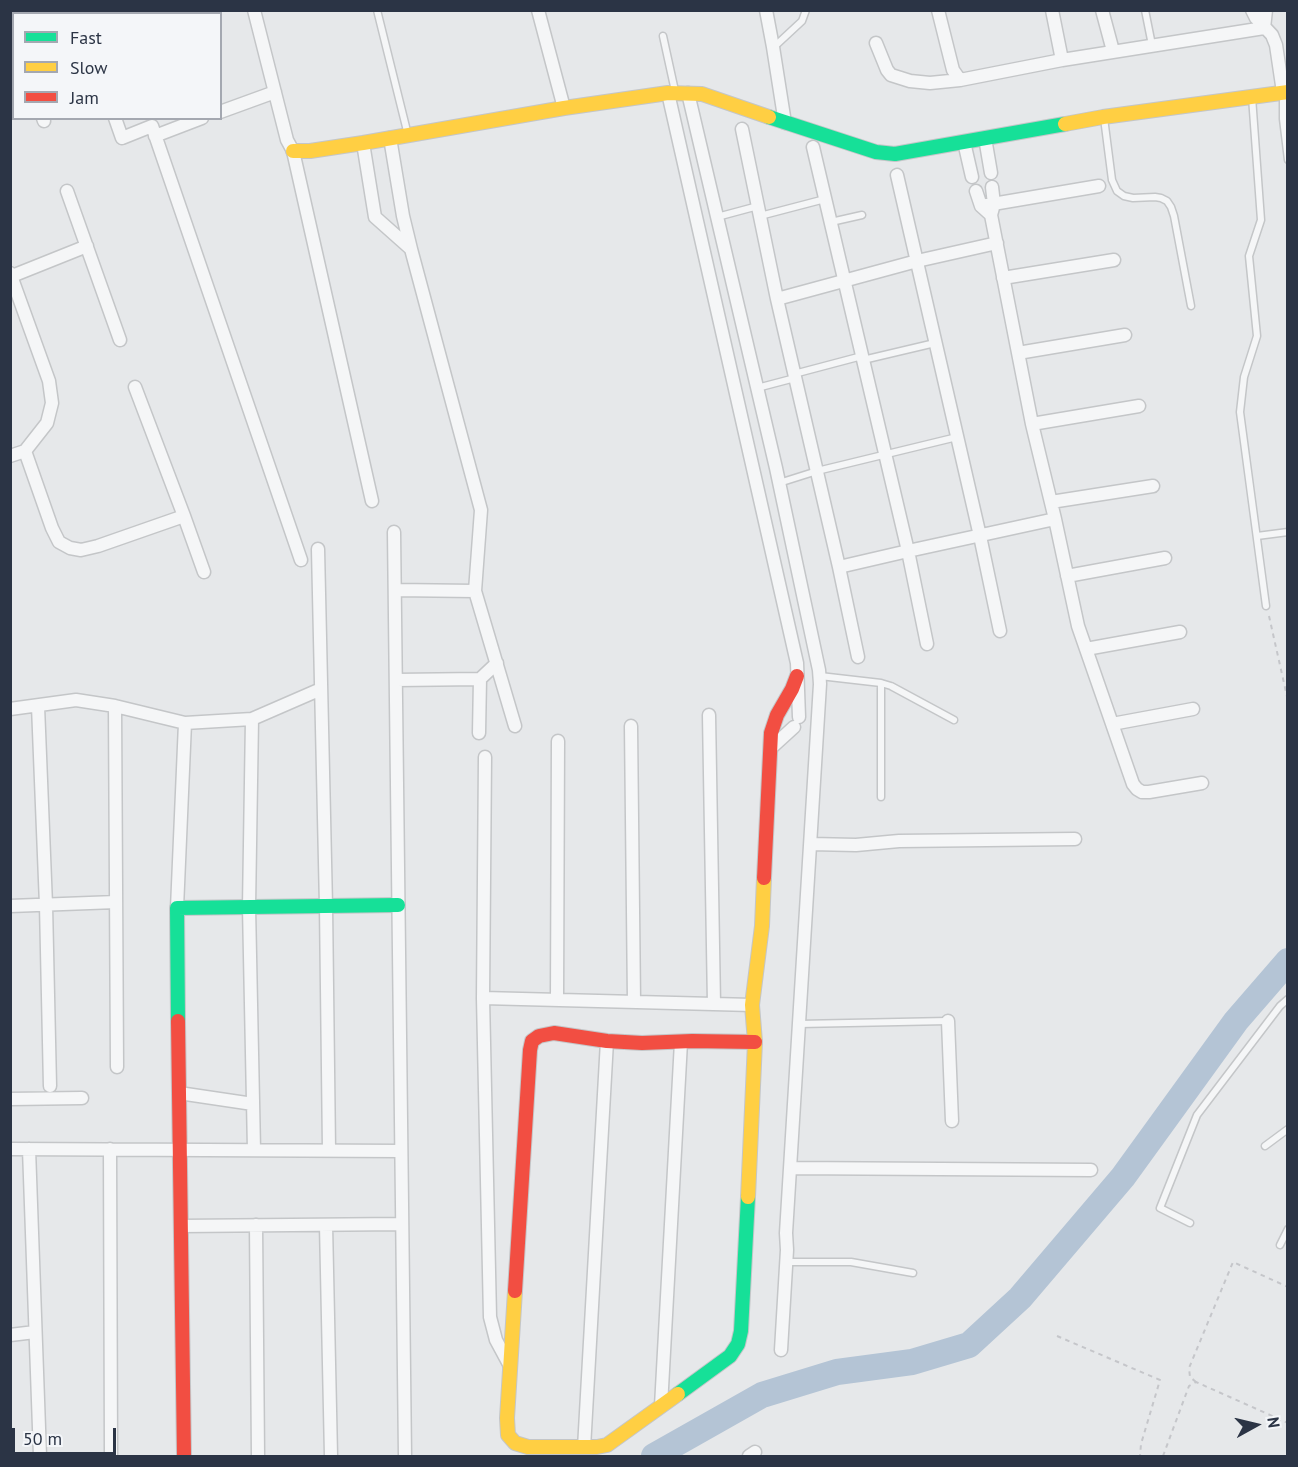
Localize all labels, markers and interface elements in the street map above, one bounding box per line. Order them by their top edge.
legend [12,12,222,120]
text: Fast [70,26,102,49]
text: Slow [70,56,108,79]
text: Jam [70,86,99,109]
north arrow [1226,1395,1286,1455]
scale bar [15,1416,118,1454]
text: N [1263,1416,1284,1429]
text: 50 m [23,1427,62,1450]

